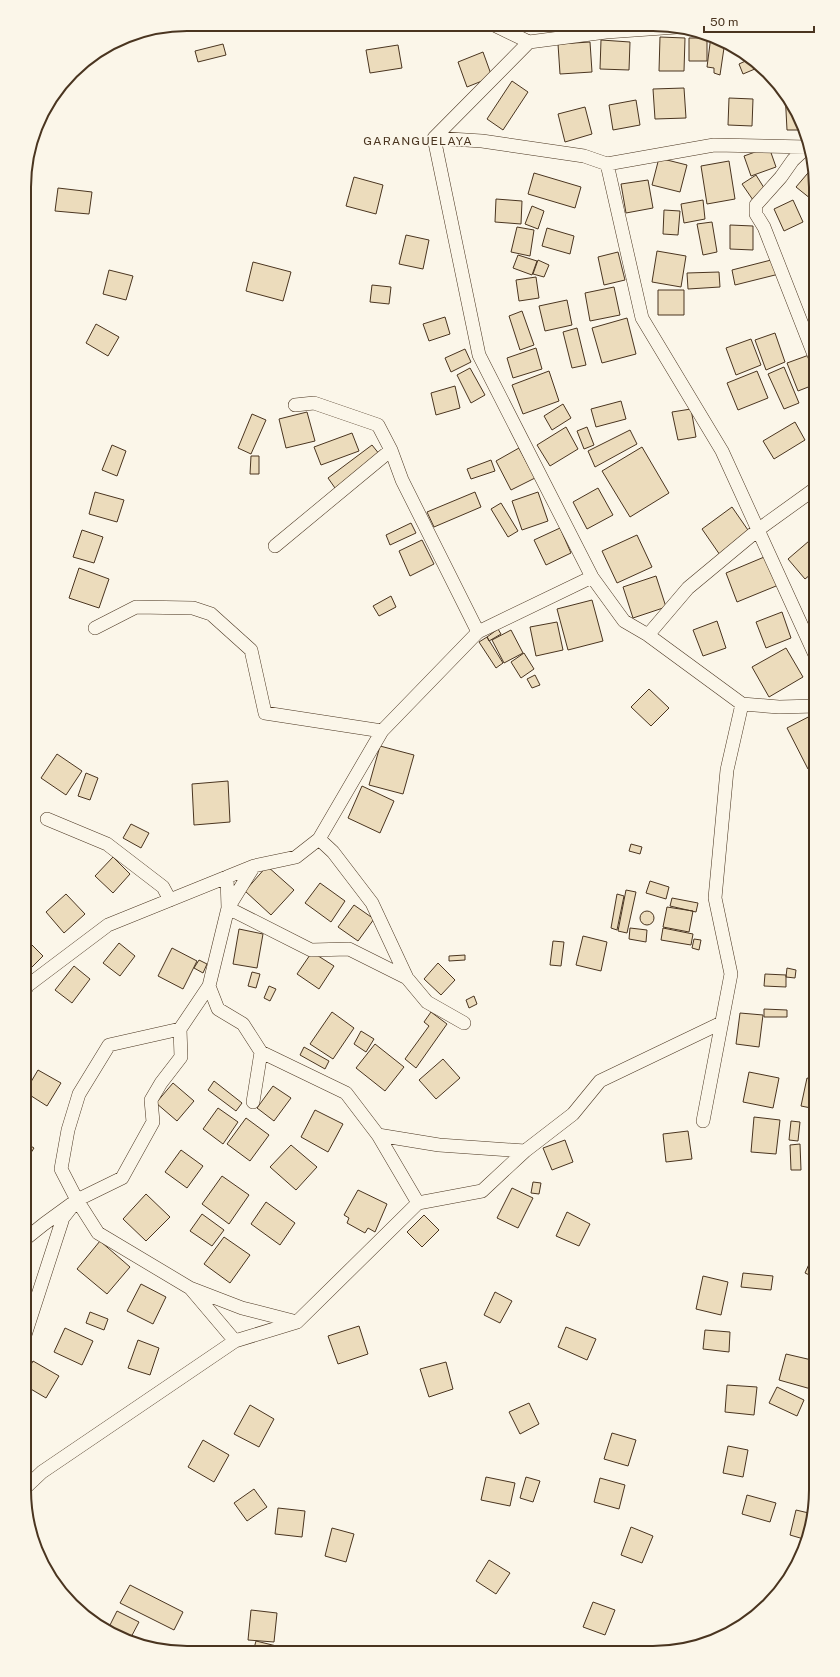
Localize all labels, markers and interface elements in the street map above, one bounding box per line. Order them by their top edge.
scale bar [704,8,814,34]
text: 50 m [710,15,738,29]
district label: GARANGUELAYA [363,134,473,148]

